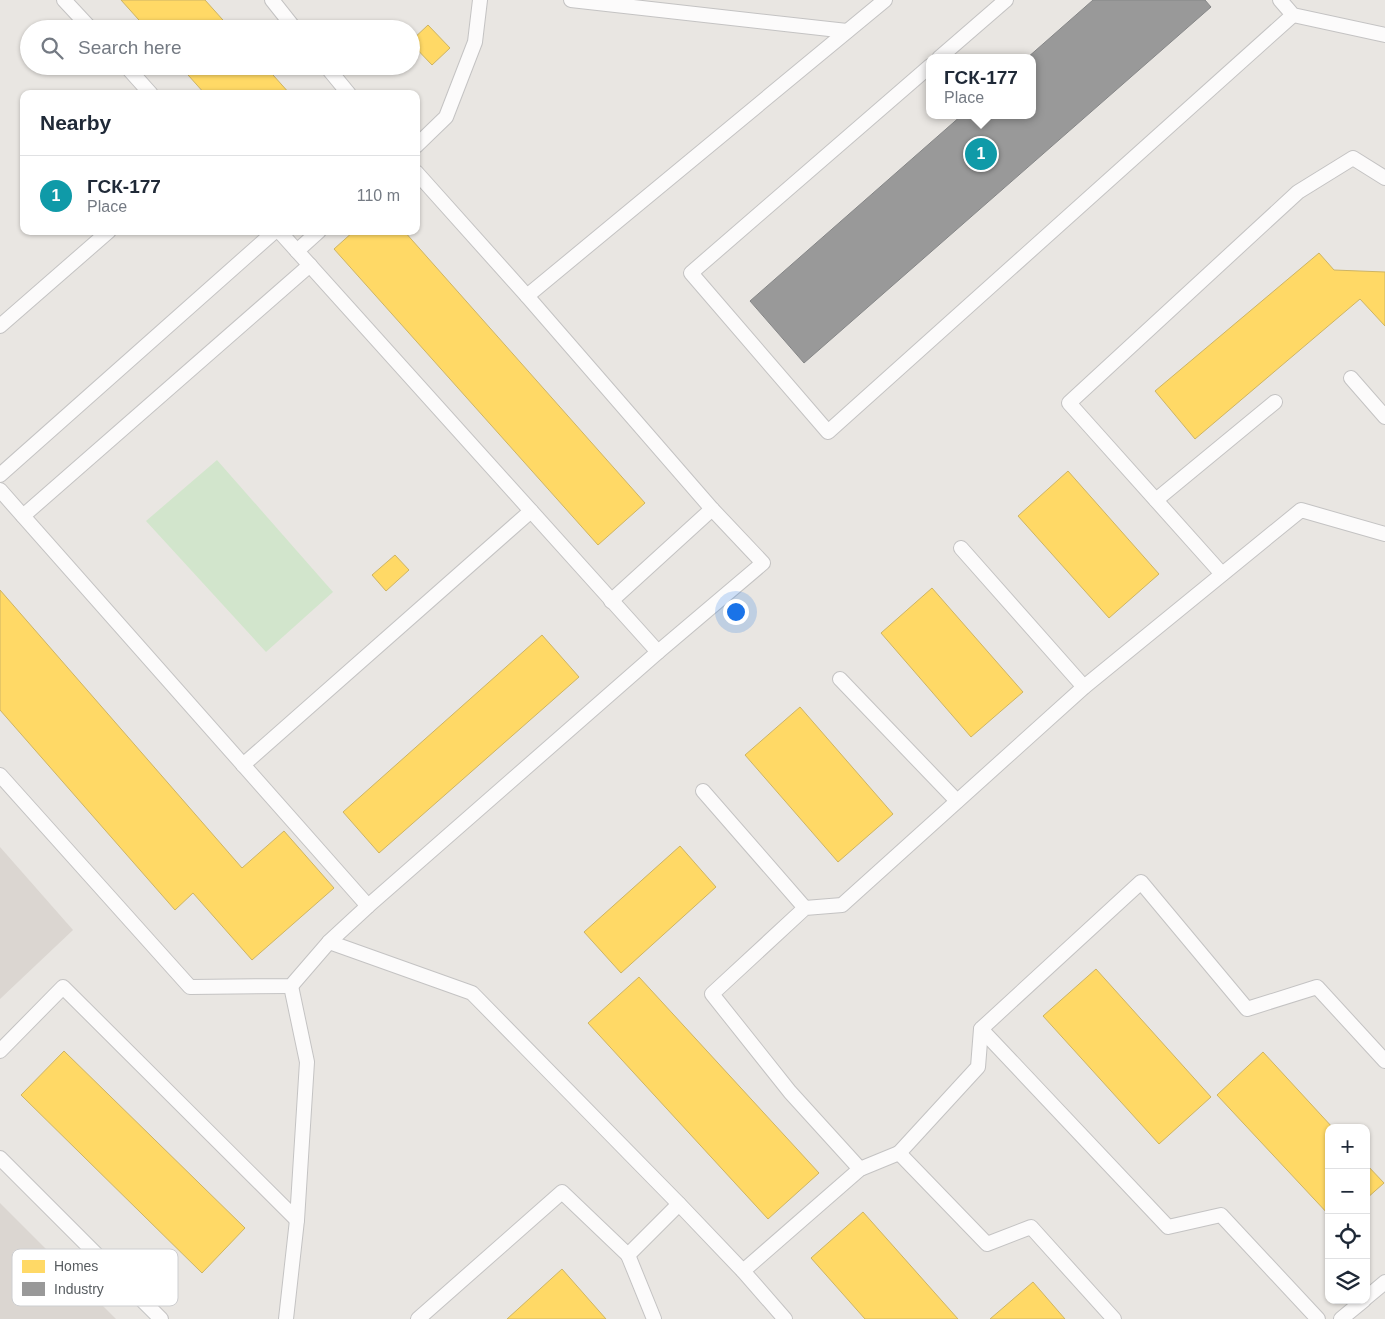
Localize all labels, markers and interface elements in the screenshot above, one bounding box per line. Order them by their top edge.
search box [20,20,420,75]
icon: search [38,34,66,62]
text: Search here [78,37,182,58]
popup [926,54,1036,119]
text: ГСК-177 [944,67,1018,88]
text: Place [944,89,984,106]
text: Nearby [40,111,111,134]
pin: 1 [965,135,997,173]
text: ГСК-177 [87,176,161,197]
text: 1 [52,187,60,204]
text: 110 m [357,187,400,204]
text: Place [87,198,127,215]
your location [723,599,749,625]
map controls [1325,1124,1370,1304]
button: + [1325,1124,1370,1169]
button: − [1325,1169,1370,1214]
button: locate [1325,1214,1370,1259]
legend [12,1249,178,1306]
text: Homes [54,1258,98,1274]
button: layers [1325,1259,1370,1304]
text: Industry [54,1281,104,1297]

